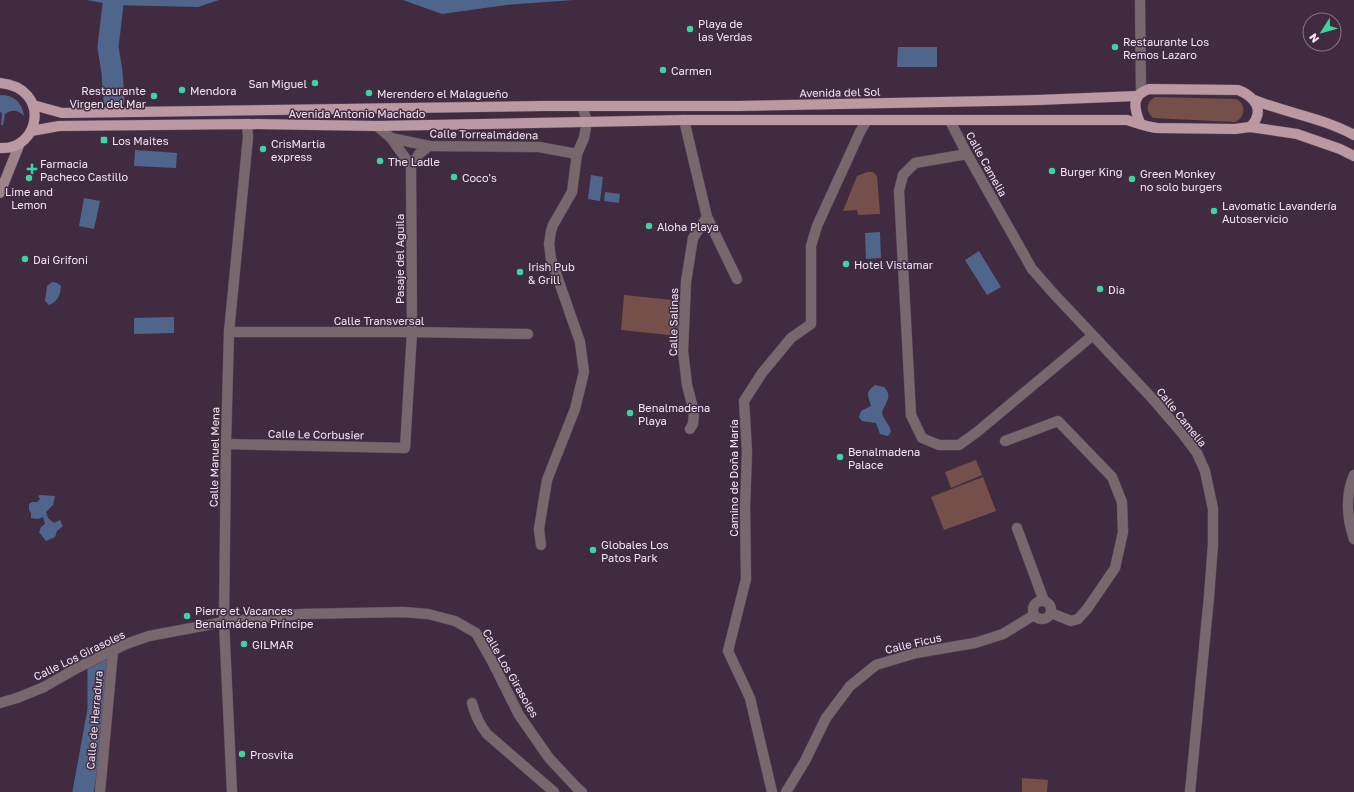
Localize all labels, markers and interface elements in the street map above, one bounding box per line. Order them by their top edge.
north arrow [1302,12,1342,52]
place label: Playa de las Verdas [698,17,753,43]
marker: Playa de las Verdas [685,24,695,34]
text: N [1306,31,1321,46]
place label: Restaurante Los Remos Lazaro [1123,35,1209,61]
marker: Restaurante Los Remos Lazaro [1110,42,1120,52]
place label: Carmen [671,64,712,77]
marker: Carmen [658,65,668,75]
place label: San Miguel [249,77,307,90]
marker: San Miguel [310,78,320,88]
place label: Restaurante Virgen del Mar [69,84,147,110]
place label: Mendora [190,84,236,97]
marker: Mendora [177,85,187,95]
street label: Avenida del Sol [799,85,881,99]
place label: Merendero el Malagueño [377,87,508,100]
marker: Merendero el Malagueño [364,88,374,98]
marker: Restaurante Virgen del Mar [149,91,159,101]
street label: Avenida Antonio Machado [289,107,426,120]
street label: Calle Torrealmádena [429,127,539,141]
street label: Calle Camelia [964,129,1010,199]
place label: Los Maites [112,134,169,147]
marker: Los Maites [99,135,109,145]
place label: CrisMartia express [271,137,325,163]
marker: CrisMartia express [258,144,268,154]
place label: The Ladle [388,155,440,168]
marker: The Ladle [375,156,385,166]
place label: Farmacia Pacheco Castillo [40,157,129,183]
marker: Farmacia Pacheco Castillo [27,164,37,174]
place label: Burger King [1060,165,1122,178]
marker: Burger King [1047,166,1057,176]
place label: Green Monkey no solo burgers [1140,167,1222,193]
place label: Coco's [462,171,497,184]
marker: Coco's [449,172,459,182]
marker: Lime and Lemon [24,173,34,183]
marker: Green Monkey no solo burgers [1127,174,1137,184]
place label: Lime and Lemon [5,185,53,211]
place label: Lavomatic Lavandería Autoservicio [1222,199,1337,225]
marker: Lavomatic Lavandería Autoservicio [1209,206,1219,216]
street label: Pasaje del Aguila [393,214,406,304]
place label: Aloha Playa [657,220,719,233]
marker: Aloha Playa [644,221,654,231]
place label: Dai Grifoni [33,253,88,266]
marker: Dai Grifoni [20,254,30,264]
place label: Hotel Vistamar [854,258,934,271]
marker: Hotel Vistamar [841,259,851,269]
place label: Irish Pub & Grill [528,260,575,286]
marker: Irish Pub & Grill [515,267,525,277]
place label: Dia [1108,283,1125,296]
marker: Dia [1095,284,1105,294]
street label: Calle Salinas [666,288,680,356]
street label: Calle Transversal [334,314,425,327]
street label: Calle Camelia [1154,385,1210,449]
place label: Benalmadena Playa [638,401,710,427]
street label: Calle Manuel Mena [207,407,221,507]
marker: Benalmadena Playa [625,408,635,418]
street label: Camino de Doña María [727,419,740,537]
street label: Calle Le Corbusier [268,427,365,441]
place label: Benalmadena Palace [848,445,920,471]
marker: Benalmadena Palace [835,452,845,462]
place label: Globales Los Patos Park [601,538,669,564]
marker: Globales Los Patos Park [588,545,598,555]
place label: Pierre et Vacances Benalmádena Príncipe [195,604,313,630]
marker: Pierre et Vacances Benalmádena Príncipe [182,611,192,621]
street label: Calle Los Girasoles [480,626,542,720]
street label: Calle Los Girasoles [31,627,127,683]
street label: Calle Ficus [883,630,943,656]
place label: GILMAR [252,638,294,651]
marker: GILMAR [239,639,249,649]
street label: Calle de Herradura [83,670,105,770]
place label: Prosvita [250,748,294,761]
marker: Prosvita [237,749,247,759]

